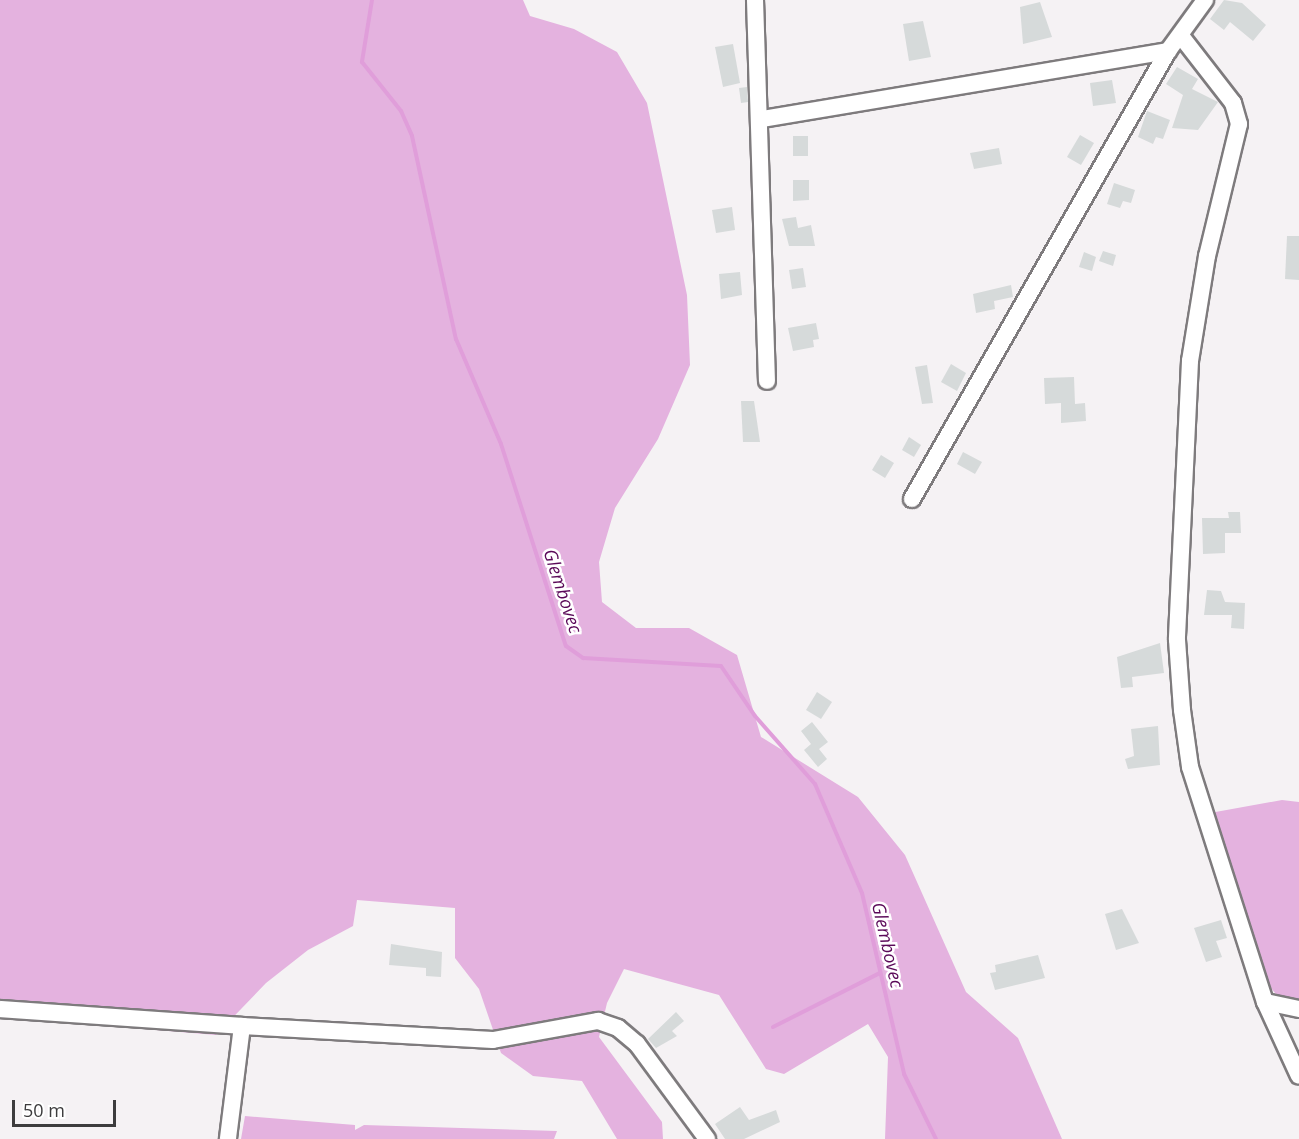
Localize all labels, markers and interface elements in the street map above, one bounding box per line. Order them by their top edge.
water label: Glembovec [539,546,587,636]
water label: Glembovec [868,900,908,990]
scale bar [15,1088,118,1126]
text: 50 m [23,1098,65,1122]

